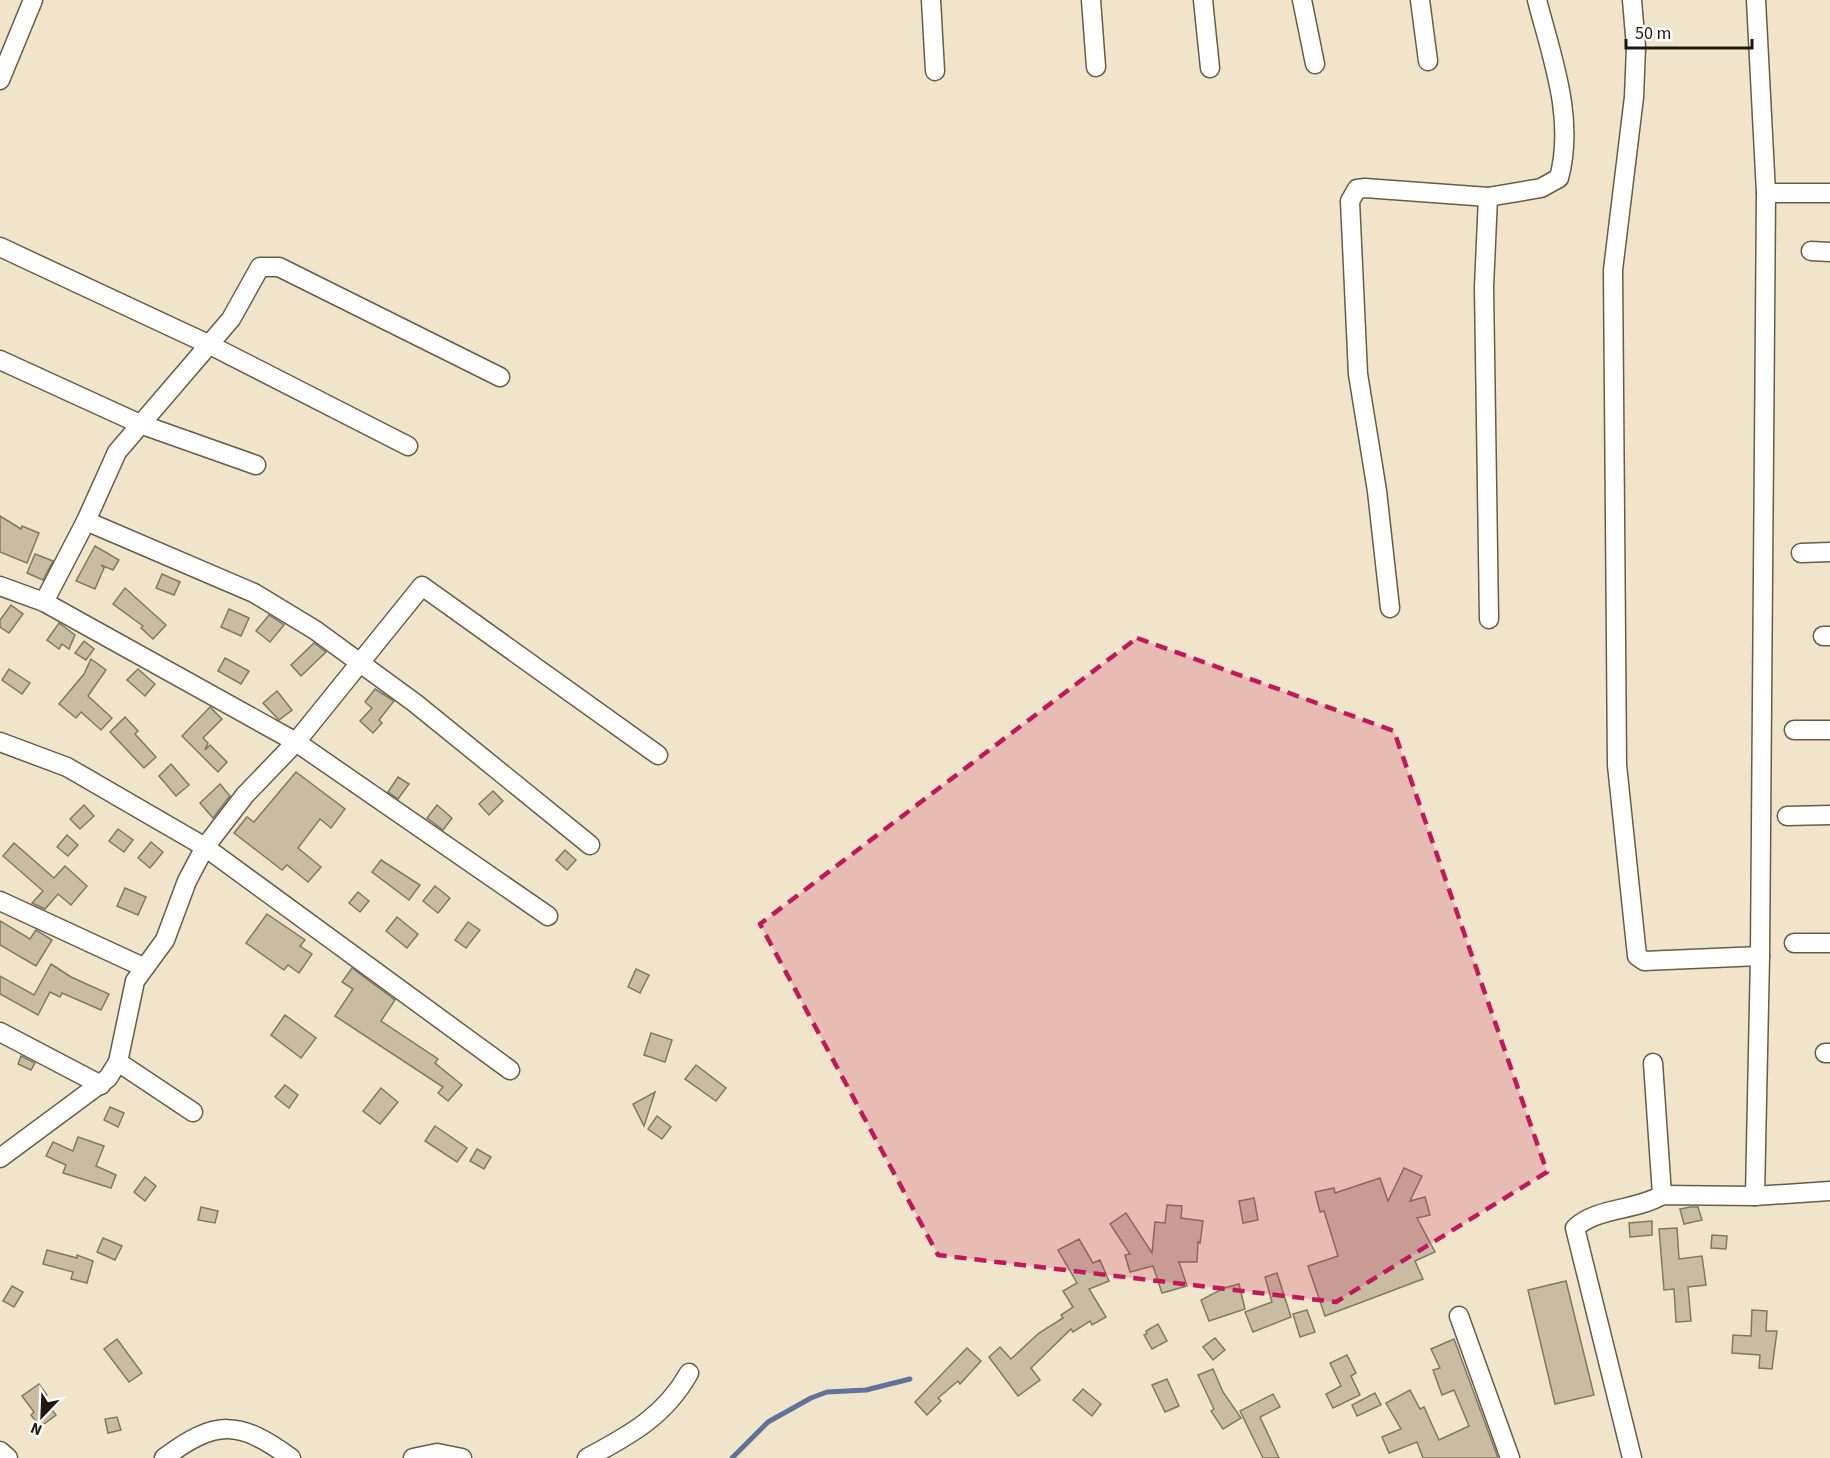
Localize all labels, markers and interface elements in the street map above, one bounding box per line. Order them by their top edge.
scale bar [1626,12,1752,50]
text: 50 m [1635,21,1671,46]
north arrow [12,1386,72,1446]
text: N [27,1417,46,1441]

